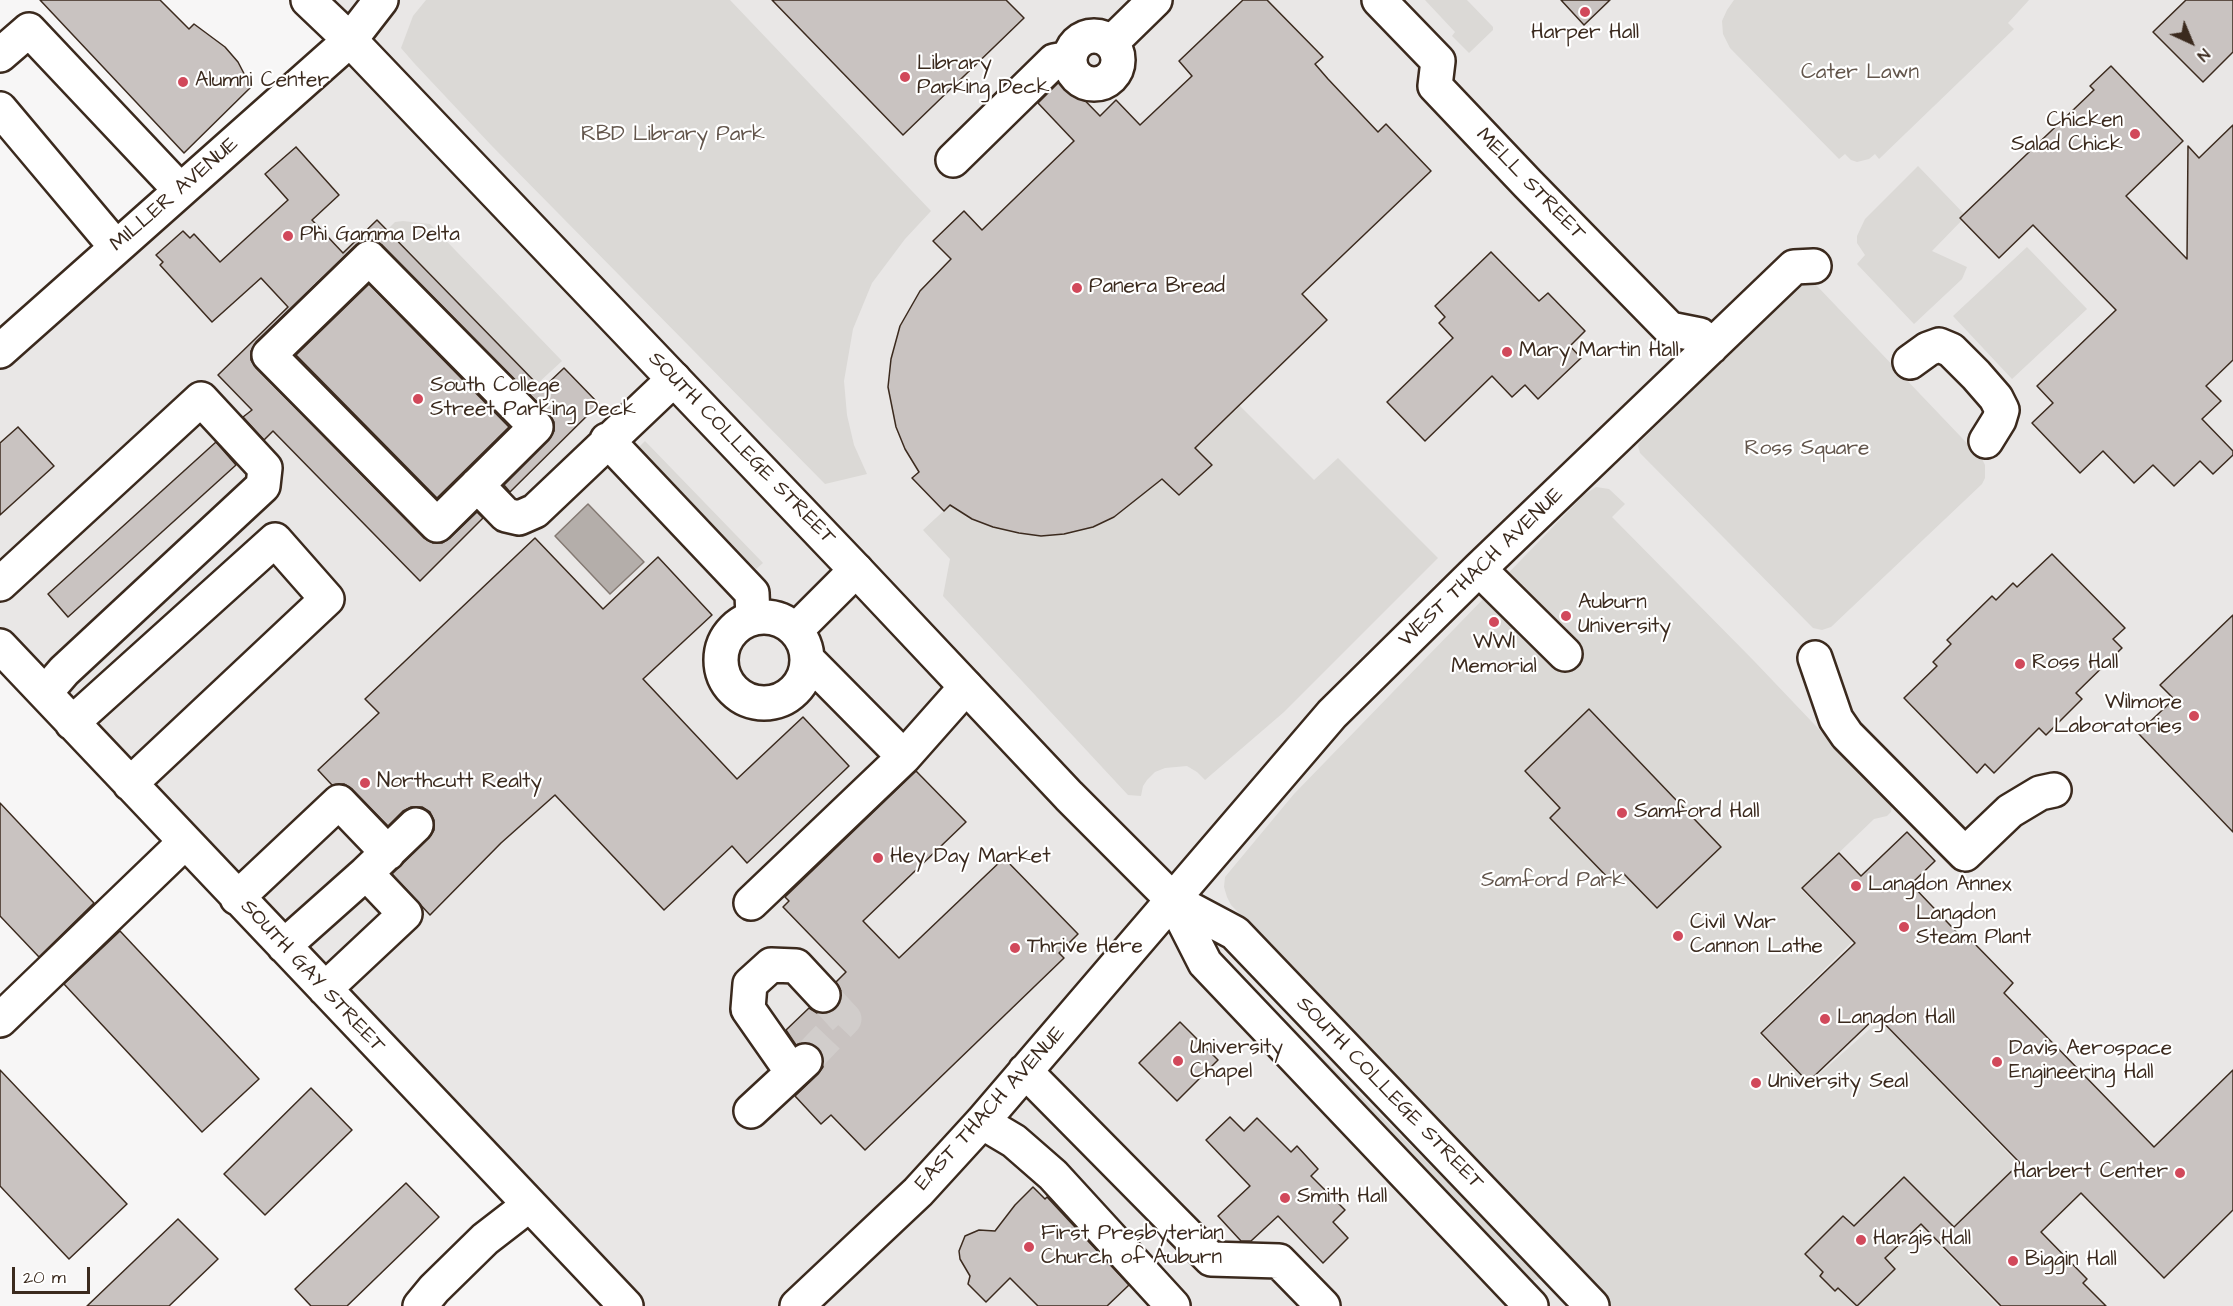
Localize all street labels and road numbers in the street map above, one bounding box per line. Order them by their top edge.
street label: MELL STREET [1470,123,1590,247]
street label: MILLER AVENUE [106,132,244,258]
street label: SOUTH COLLEGE STREET [642,347,840,551]
street label: WEST THACH AVENUE [1395,483,1569,653]
street label: SOUTH GAY STREET [234,895,390,1059]
street label: SOUTH COLLEGE STREET [1290,992,1488,1196]
street label: EAST THACH AVENUE [911,1022,1071,1196]

